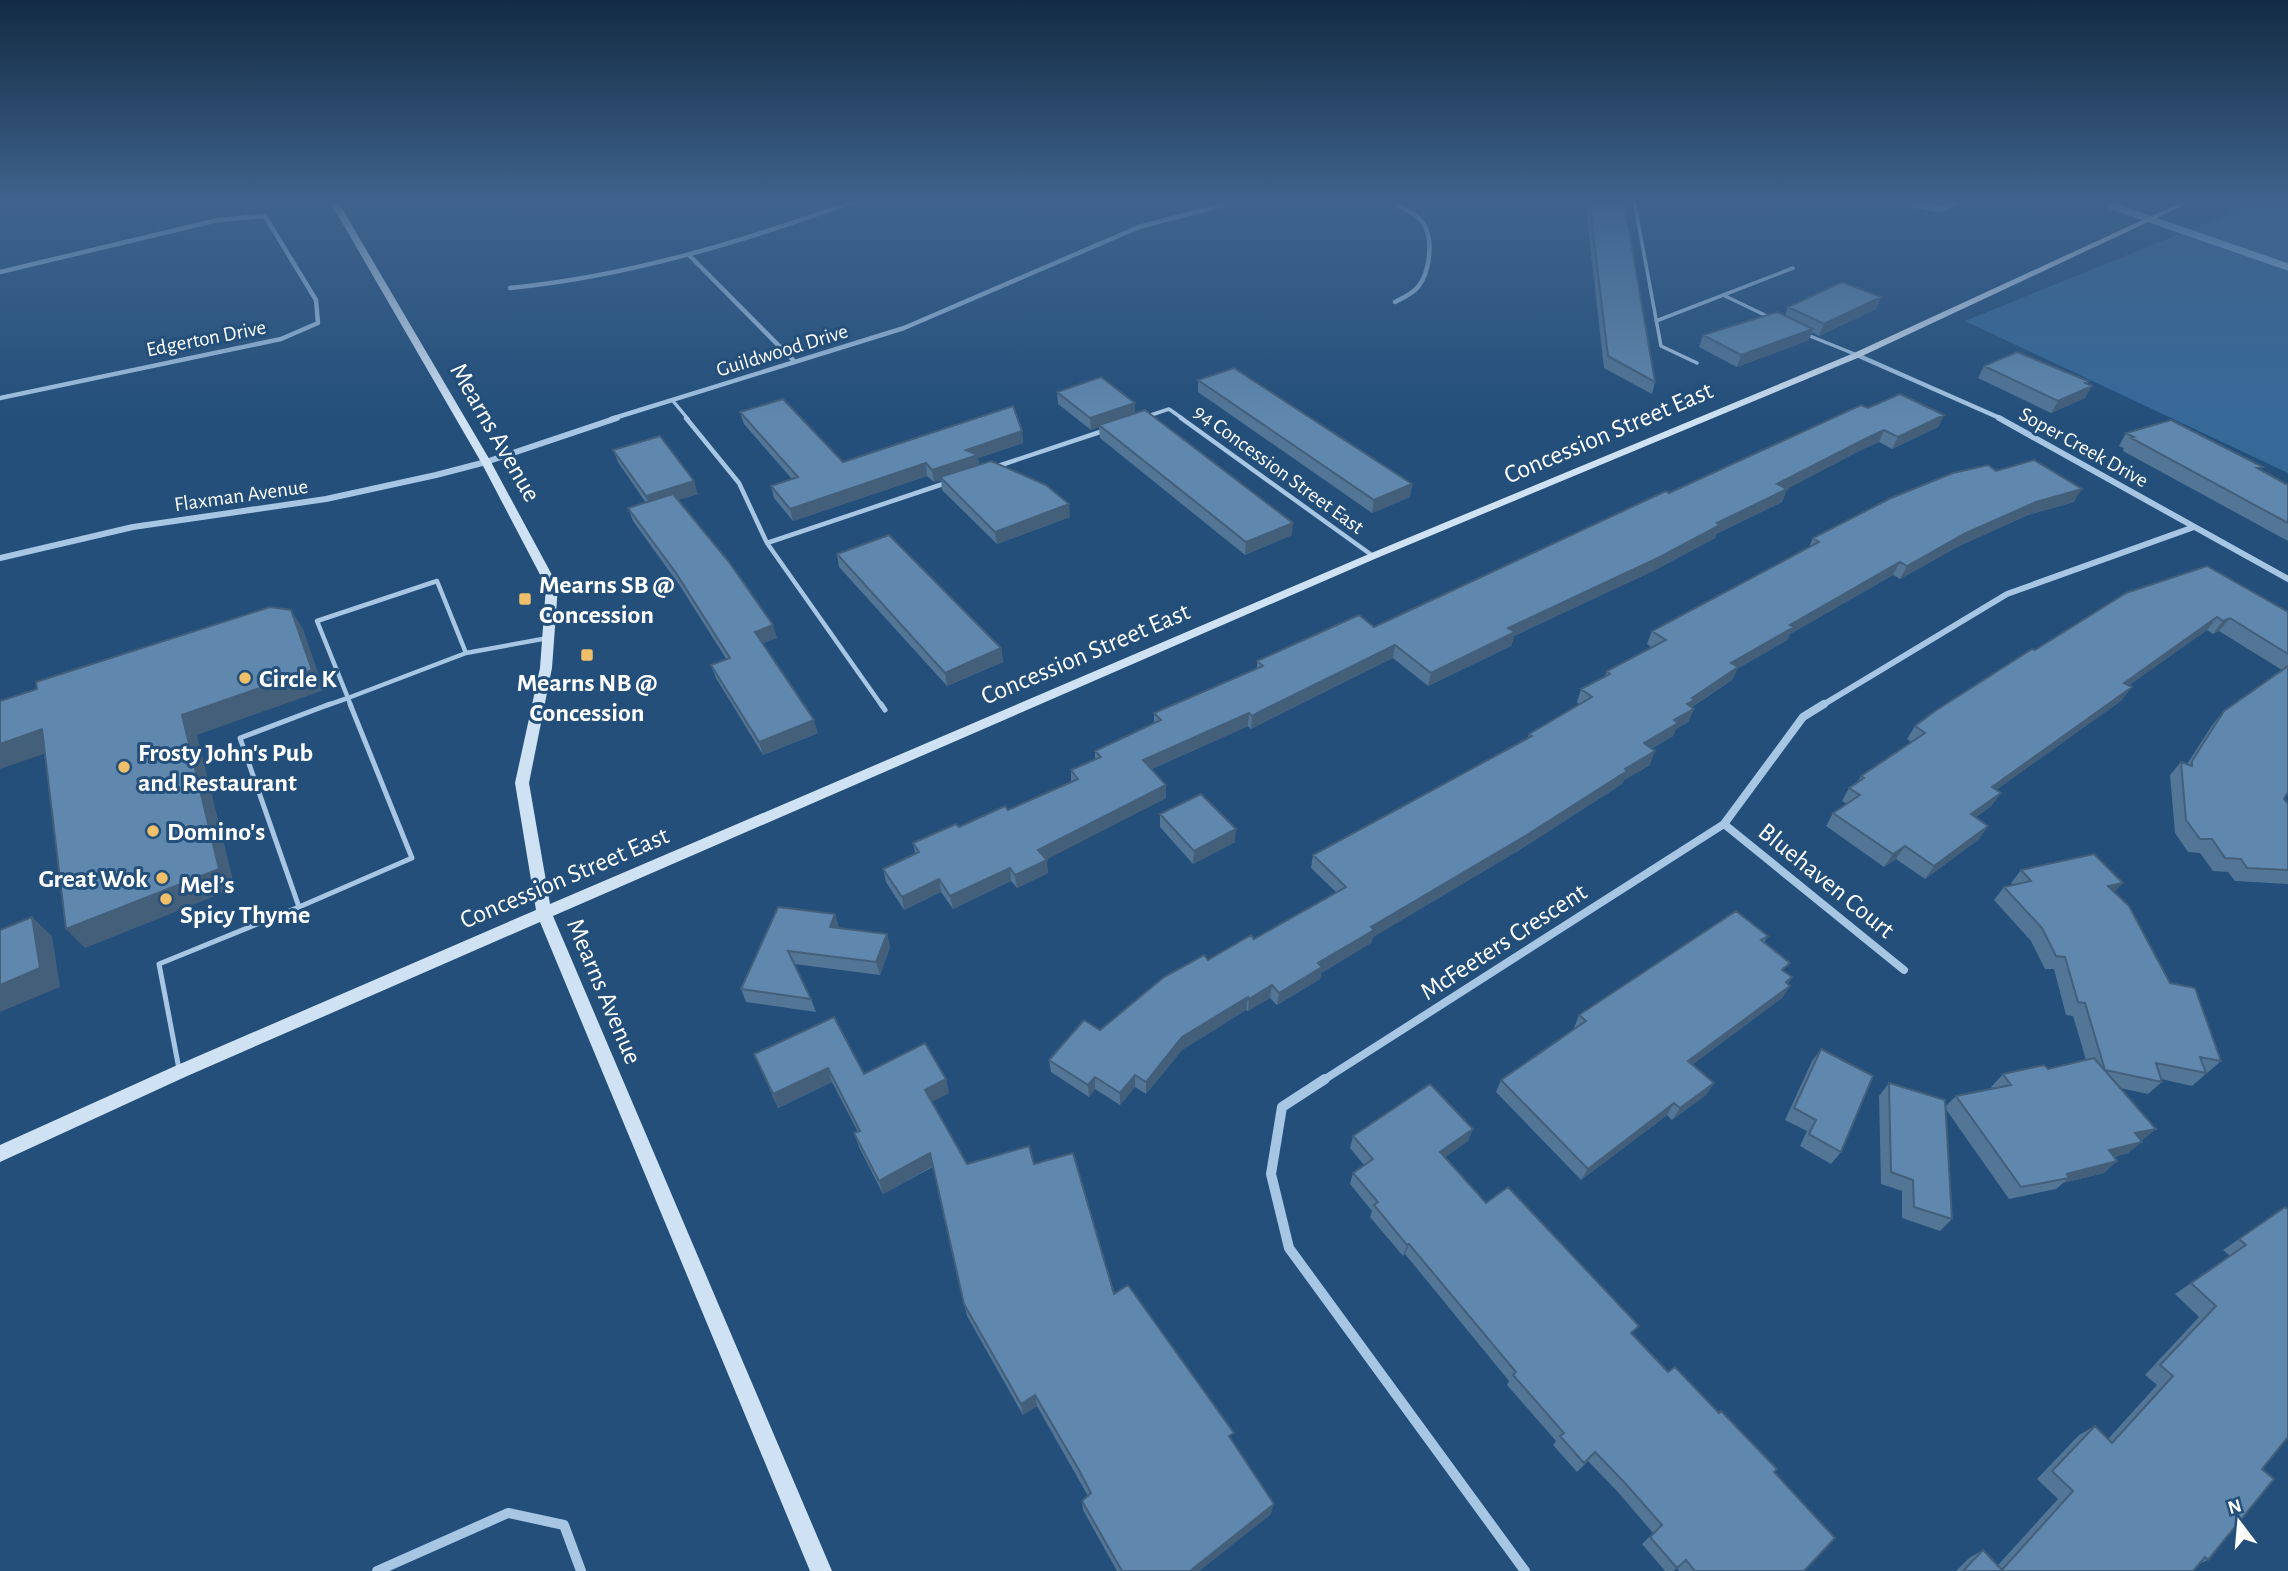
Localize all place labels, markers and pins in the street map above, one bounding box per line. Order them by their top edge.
place label: Mearns SB @ Concession [539,572,675,628]
marker: Mearns SB @ Concession [517,591,533,607]
marker: Mearns NB @ Concession [579,647,595,663]
place label: Circle K [259,666,337,692]
marker: Circle K [237,670,253,686]
place label: Mearns NB @ Concession [517,670,657,726]
place label: Frosty John's Pub and Restaurant [138,740,313,796]
marker: Frosty John's Pub and Restaurant [116,759,132,775]
place label: Domino's [167,819,265,845]
marker: Domino's [145,823,161,839]
place label: Great Wok [38,866,148,892]
marker: Great Wok [154,870,170,886]
place label: Mel’s Spicy Thyme [180,872,310,928]
marker: Mel’s Spicy Thyme [158,891,174,907]

